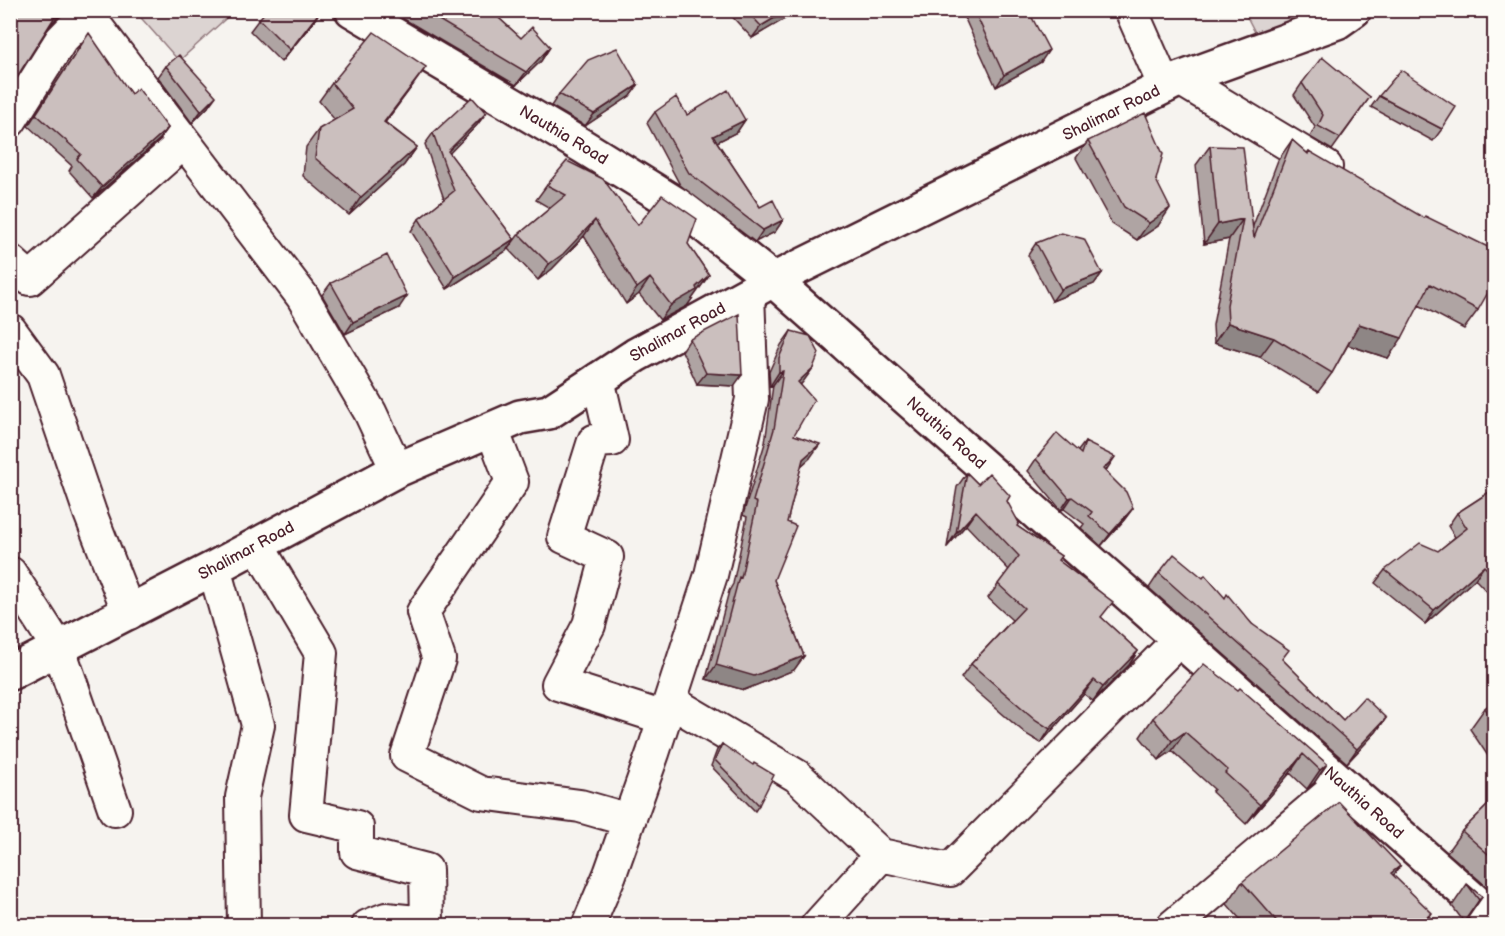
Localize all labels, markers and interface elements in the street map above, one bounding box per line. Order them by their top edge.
street label: Shalimar Road [1060,81,1163,145]
street label: Nauthia Road [516,102,611,169]
street label: Shalimar Road [626,298,729,366]
street label: Nauthia Road [902,393,990,473]
street label: Shalimar Road [195,517,297,584]
street label: Nauthia Road [1320,763,1408,843]

